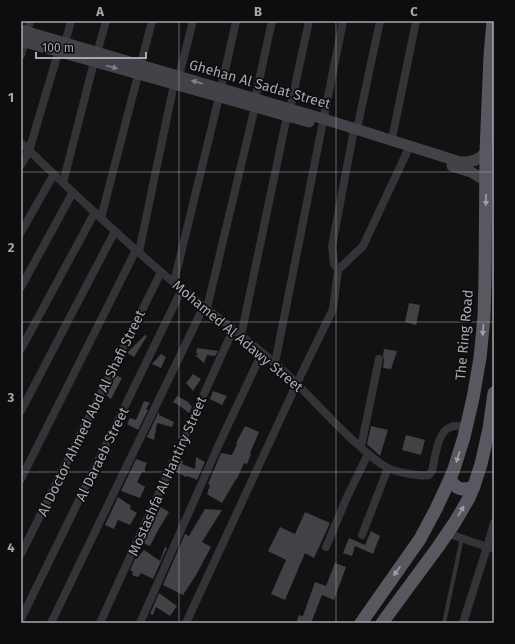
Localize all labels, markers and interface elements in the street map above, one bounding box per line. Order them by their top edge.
text: A [95,4,104,19]
text: B [254,4,262,19]
text: C [410,4,418,19]
scale bar [36,34,146,60]
text: 100 m [42,41,74,55]
street label: Ghehan Al Sadat Street [187,56,333,113]
one-way arrow [107,64,119,70]
one-way arrow [191,79,203,85]
text: 1 [8,90,14,105]
one-way arrow [483,194,489,207]
text: 2 [8,240,15,255]
street label: Mohamed Al Adawy Street [169,277,307,397]
street label: The Ring Road [452,289,477,381]
street label: Al Doctor Ahmed Abd Al Shafi Street [34,307,149,519]
one-way arrow [479,324,486,336]
text: 3 [7,390,15,405]
street label: Mostashfa Al Hantiry Street [125,393,211,559]
street label: Al Daraeb Street [72,404,133,504]
one-way arrow [454,451,460,463]
one-way arrow [458,505,465,517]
text: 4 [7,540,15,555]
one-way arrow [393,566,401,577]

